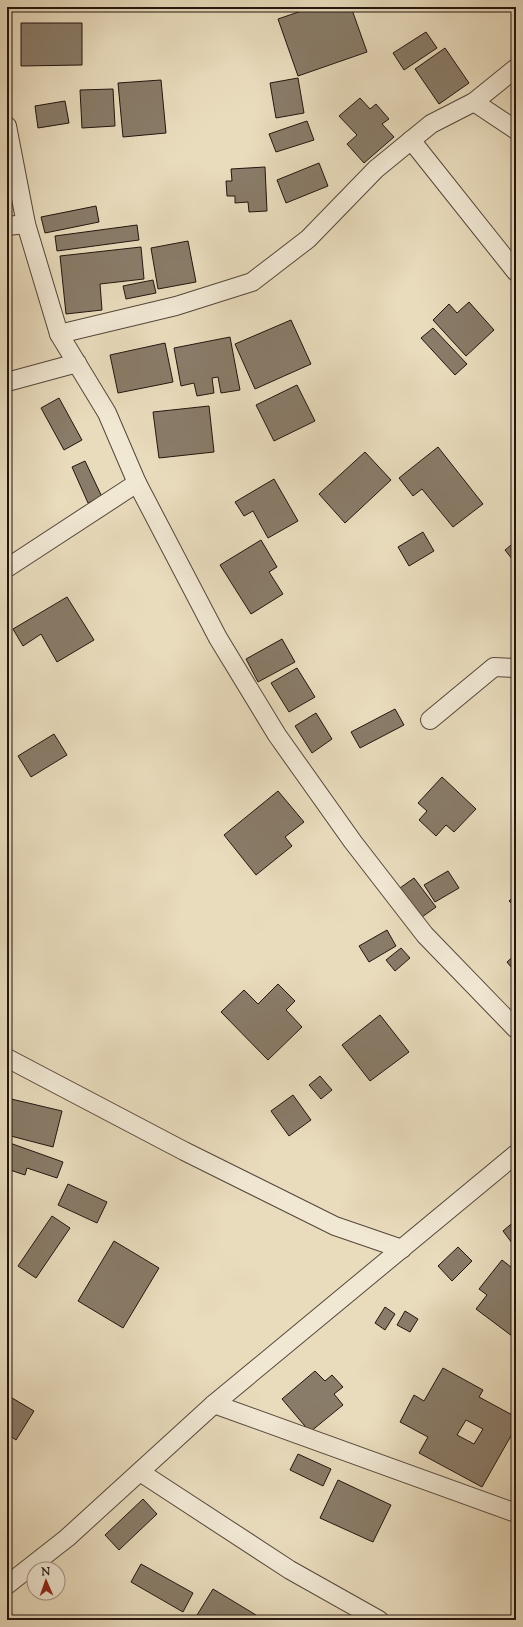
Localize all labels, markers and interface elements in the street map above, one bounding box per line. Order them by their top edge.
north arrow [26,1561,66,1601]
text: N [40,1564,51,1580]

